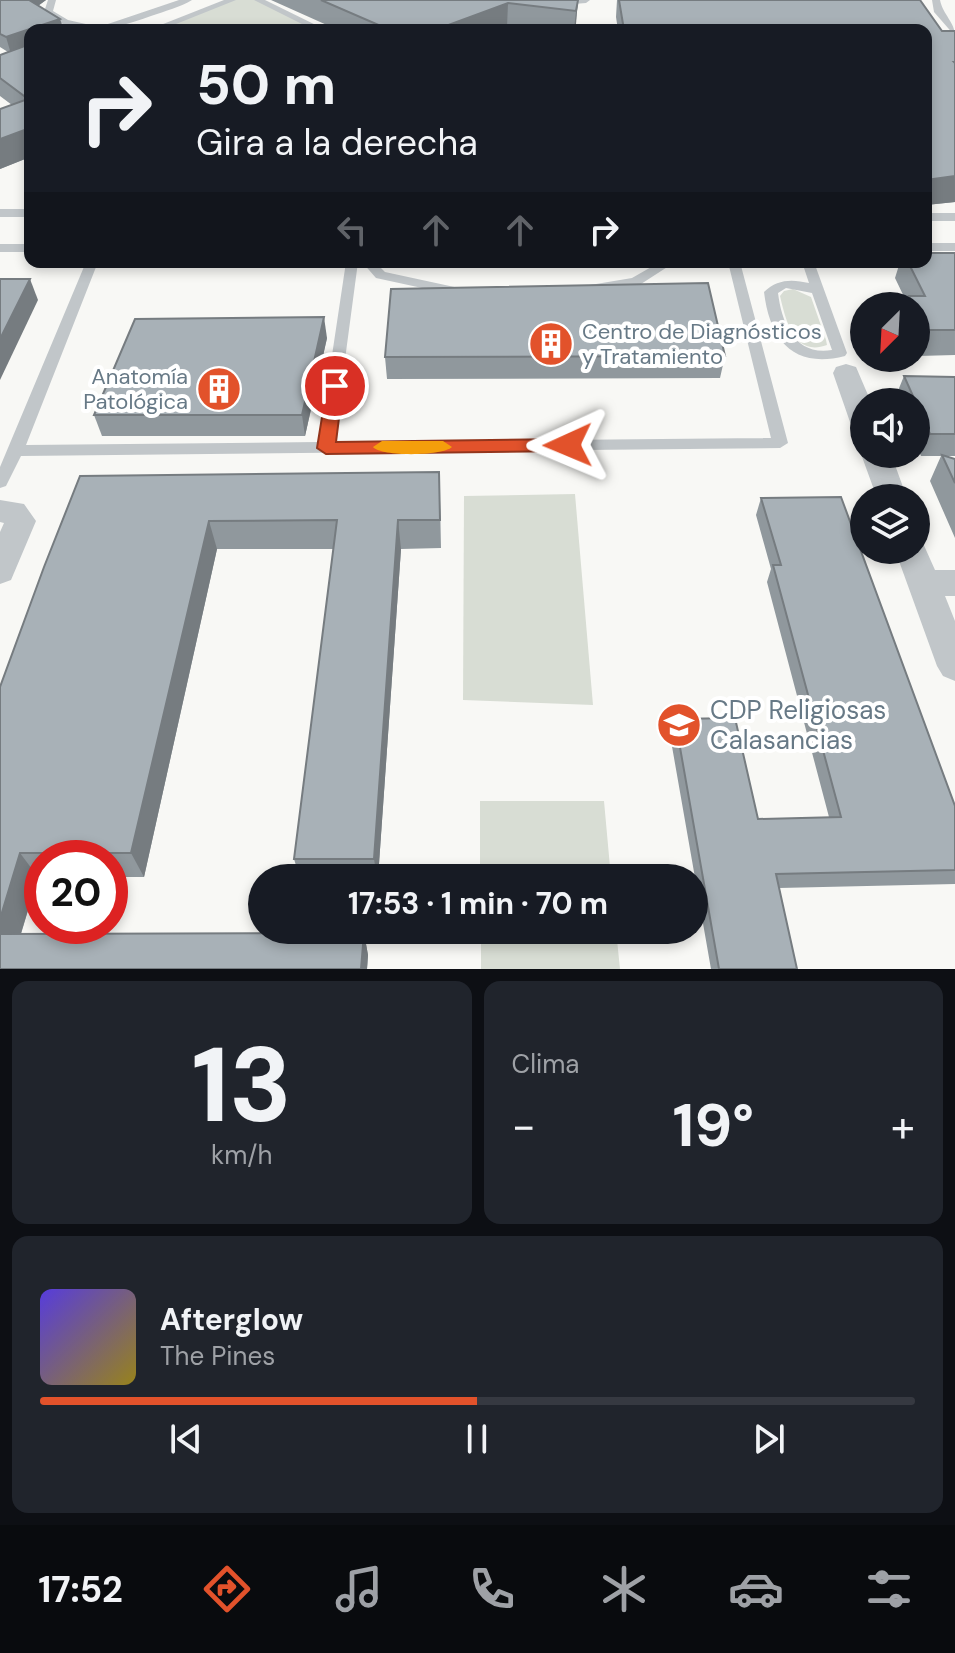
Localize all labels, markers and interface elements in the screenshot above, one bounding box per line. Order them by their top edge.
text: 50 m [196,48,336,121]
icon: right [64,56,168,160]
text: Gira a la derecha [196,119,478,166]
icon: left [330,208,374,252]
icon: ahead [414,208,458,252]
icon: ahead [498,208,542,252]
icon: right [582,208,626,252]
north arrow [850,292,930,372]
map controls [850,292,930,564]
place label: Centro de Diagnósticos y Tratamiento [582,317,822,371]
building icon: Centro de Diagnósticos y Tratamiento [527,320,575,368]
pin [301,352,369,420]
place label: Anatomía Patológica [83,362,188,416]
icon: arrive [313,364,357,408]
building icon: Anatomía Patológica [195,365,243,413]
button: sound [850,388,930,468]
position arrow [526,403,610,487]
button: layers [850,484,930,564]
place label: CDP Religiosas Calasancias [710,693,886,757]
school or university icon: CDP Religiosas Calasancias [655,701,703,749]
speed limit sign: 20 [24,840,128,944]
text: 17:53 · 1 min · 70 m [348,884,608,923]
text: 13 [191,1018,292,1153]
text: Clima [512,1047,580,1081]
text: 19° [672,1086,754,1165]
text: − [512,1097,536,1155]
text: + [891,1097,915,1155]
text: km/h [211,1138,272,1172]
text: Afterglow [160,1300,303,1339]
text: The Pines [160,1339,275,1373]
icon: previous [164,1417,208,1461]
icon: pause [455,1417,499,1461]
icon: next [747,1417,791,1461]
icon: directions [199,1561,255,1617]
icon: music [331,1561,387,1617]
icon: phone [464,1561,520,1617]
icon: climate [596,1561,652,1617]
icon: car [728,1561,784,1617]
icon: filters [861,1561,917,1617]
text: 17:52 [38,1566,123,1613]

